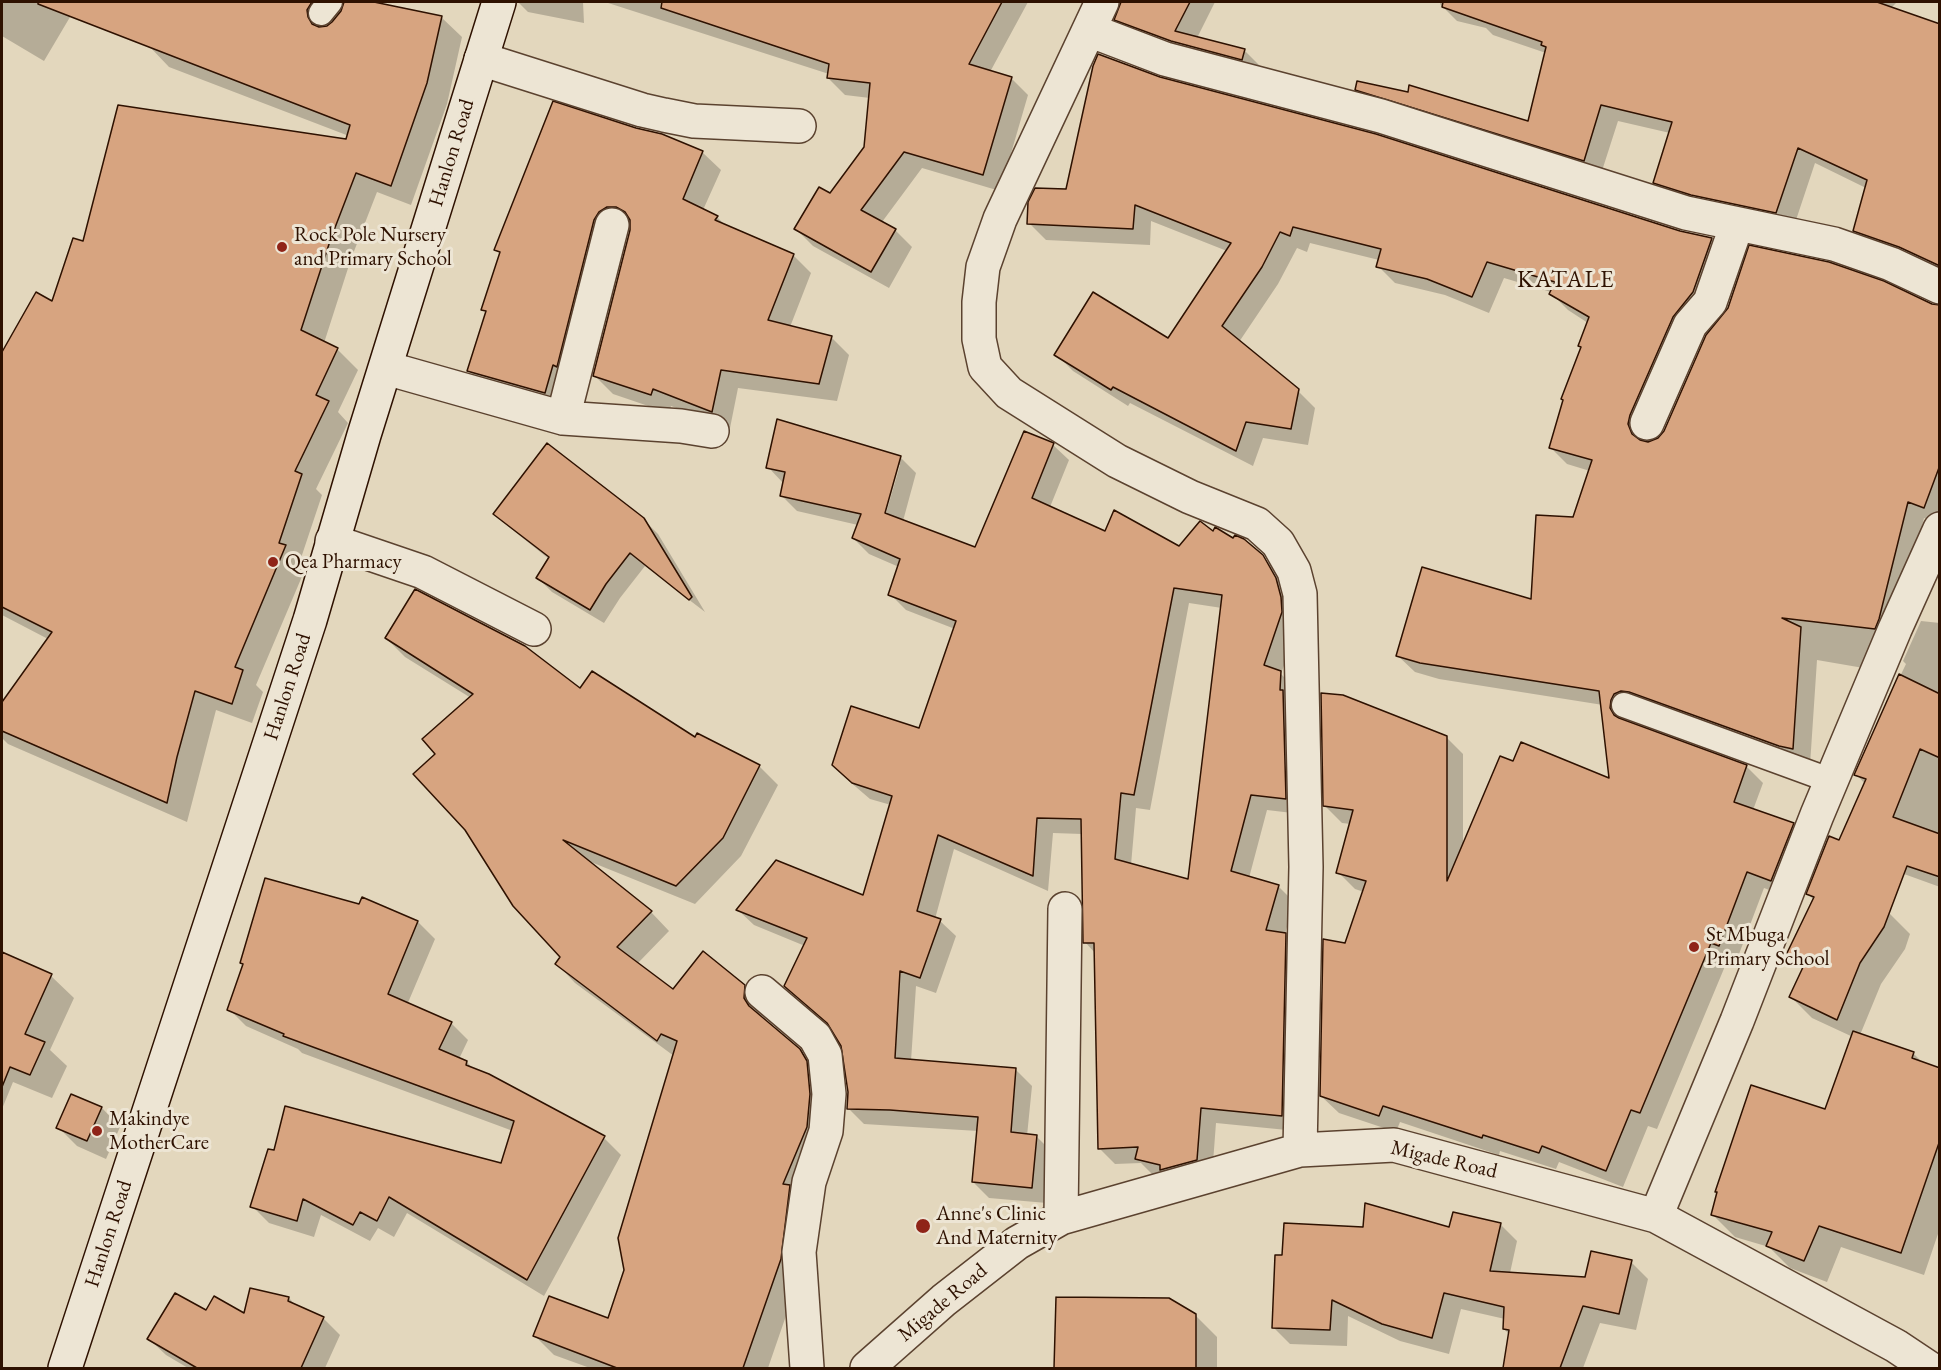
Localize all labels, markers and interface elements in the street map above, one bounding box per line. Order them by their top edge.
street label: Hanlon Road [424,96,480,210]
place label: Rock Pole Nursery and Primary School [294,222,452,272]
marker: Rock Pole Nursery and Primary School [275,240,289,254]
district label: KATALE [1517,266,1615,294]
place label: Qea Pharmacy [285,549,402,575]
marker: Qea Pharmacy [266,555,280,569]
street label: Hanlon Road [259,630,317,744]
place label: St Mbuga Primary School [1706,922,1830,972]
marker: St Mbuga Primary School [1687,940,1701,954]
place label: Makindye MotherCare [109,1106,209,1156]
marker: Makindye MotherCare [90,1124,104,1138]
street label: Migade Road [1388,1136,1500,1184]
street label: Hanlon Road [80,1177,138,1291]
place label: Anne's Clinic And Maternity [936,1201,1057,1251]
marker: Anne's Clinic And Maternity [914,1217,932,1235]
street label: Migade Road [893,1258,993,1348]

